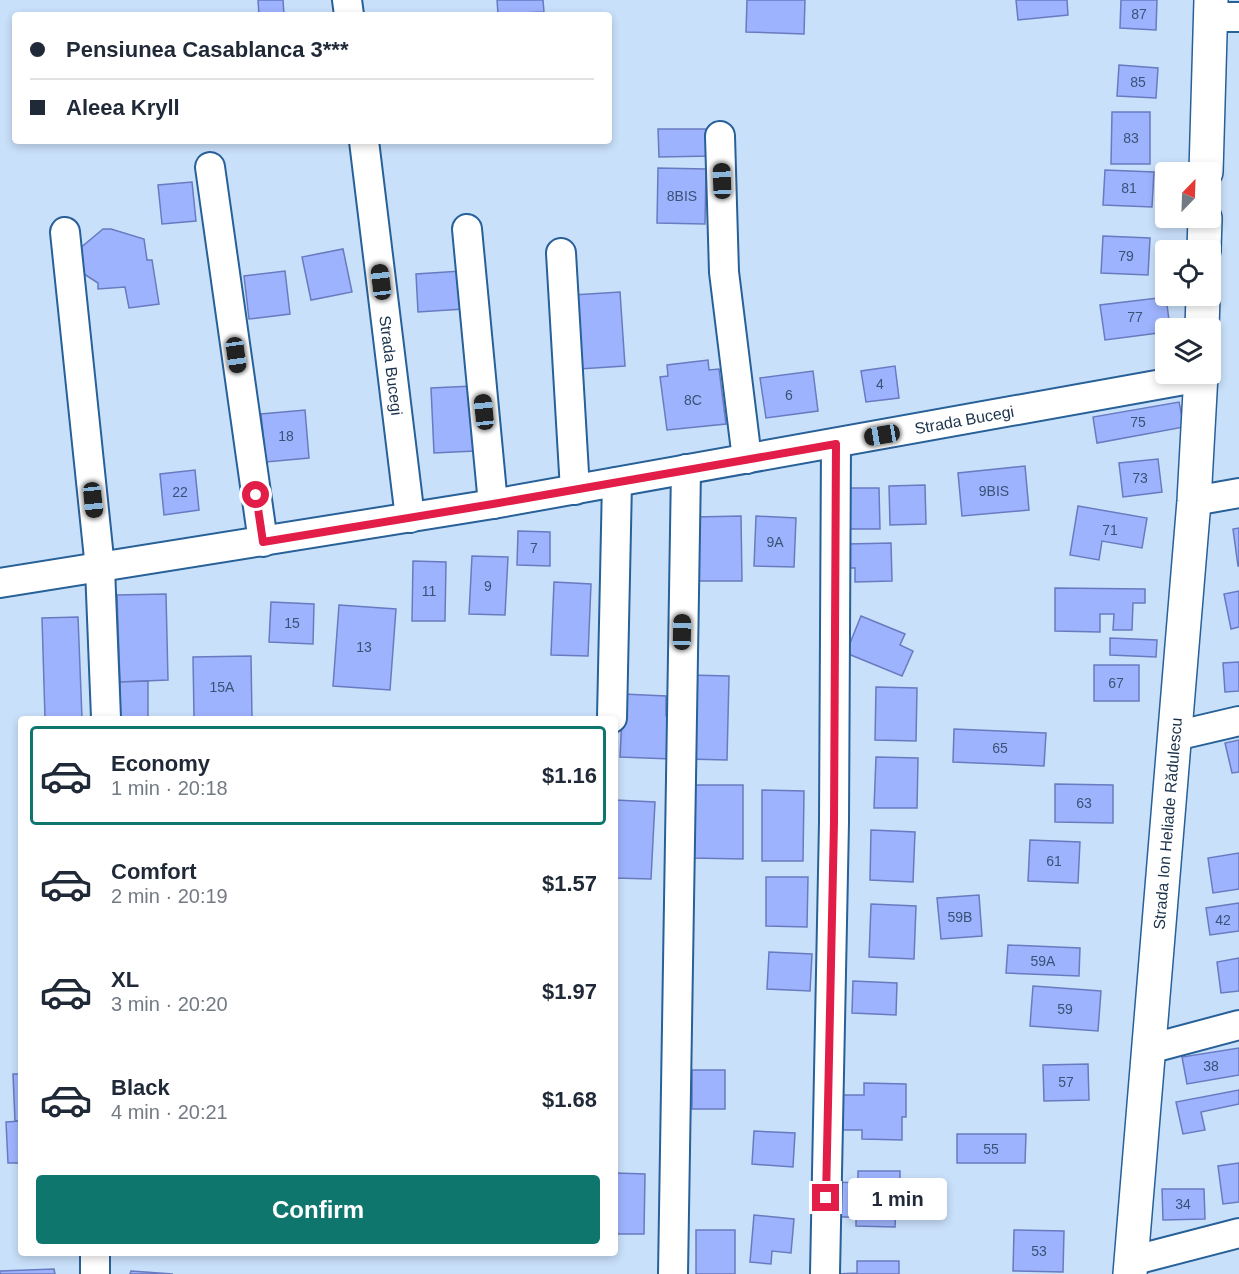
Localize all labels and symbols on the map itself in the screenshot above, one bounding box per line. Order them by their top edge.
house number: 87 [1131,6,1147,22]
house number: 85 [1130,74,1146,90]
house number: 83 [1123,130,1139,146]
north arrow [1155,162,1221,228]
car [712,163,732,199]
house number: 81 [1121,180,1137,196]
house number: 8BIS [667,188,697,204]
house number: 79 [1118,248,1134,264]
car [370,263,392,301]
house number: 77 [1127,309,1143,325]
street label: Strada Bucegi [377,314,406,416]
car [225,336,247,374]
house number: 4 [876,376,884,392]
house number: 6 [785,387,793,403]
house number: 8C [684,392,702,408]
car [473,393,495,431]
street label: Strada Bucegi [913,402,1015,437]
house number: 75 [1130,414,1146,430]
car [863,423,901,447]
house number: 18 [278,428,294,444]
house number: 73 [1132,470,1148,486]
car [82,481,104,519]
route start [242,481,269,508]
house number: 9BIS [979,483,1009,499]
house number: 22 [172,484,188,500]
house number: 71 [1102,522,1118,538]
house number: 9A [766,534,784,550]
house number: 7 [530,540,538,556]
house number: 9 [484,578,492,594]
house number: 11 [422,583,436,599]
car [673,614,691,650]
house number: 15 [284,615,300,631]
house number: 13 [356,639,372,655]
house number: 67 [1108,675,1124,691]
house number: 15A [210,679,235,695]
street label: Strada Ion Heliade Rădulescu [1150,717,1185,930]
house number: 65 [992,740,1008,756]
house number: 63 [1076,795,1092,811]
house number: 61 [1046,853,1062,869]
house number: 59B [948,909,972,925]
house number: 42 [1215,912,1231,928]
house number: 59A [1031,953,1056,969]
house number: 59 [1057,1001,1073,1017]
house number: 38 [1203,1058,1219,1074]
house number: 57 [1058,1074,1074,1090]
house number: 55 [983,1141,999,1157]
callout: 1 min [847,1177,946,1219]
route end [812,1184,839,1211]
house number: 34 [1175,1196,1191,1212]
house number: 53 [1031,1243,1047,1259]

